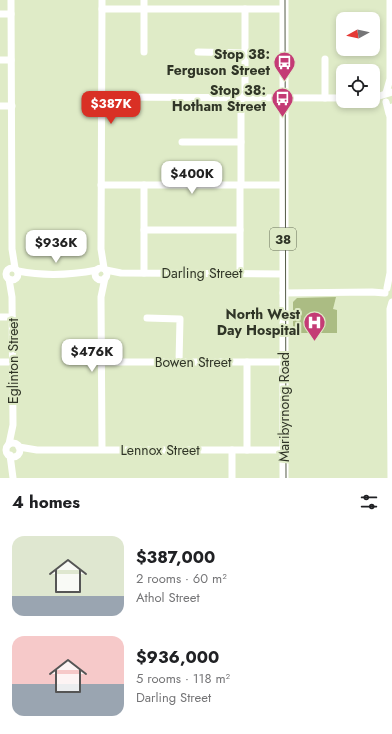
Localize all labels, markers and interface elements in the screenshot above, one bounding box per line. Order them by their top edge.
north arrow [336,12,380,56]
map controls [336,12,380,108]
place label: Stop 38: Ferguson Street [166,44,271,80]
bus stop icon: Stop 38: Ferguson Street [272,49,298,82]
button: locate [336,64,380,108]
place label: Stop 38: Hotham Street [172,80,267,116]
bus stop icon: Stop 38: Hotham Street [269,85,295,118]
pin: $387K [83,91,139,125]
text: $387K [90,94,132,113]
pin: $400K [164,161,220,195]
text: $400K [170,164,214,183]
road number: 38 [270,228,296,250]
pin: $936K [28,230,84,264]
text: $936K [35,233,77,252]
street label: Darling Street [162,263,243,283]
place label: North West Day Hospital [217,304,301,340]
hospital icon: North West Day Hospital [302,309,328,342]
street label: Eglinton Street [3,317,23,404]
pin: $476K [64,339,120,373]
text: $476K [71,342,113,361]
street label: Bowen Street [155,352,232,372]
street label: Maribyrnong Road [274,352,294,462]
street label: Lennox Street [120,440,200,460]
text: 4 homes [12,490,80,514]
icon: filters [358,491,380,513]
text: $387,000 [136,545,215,569]
icon: home [44,552,92,600]
text: 2 rooms · 60 m² [136,569,227,588]
text: Athol Street [136,588,200,607]
text: $936,000 [136,645,219,669]
icon: home [44,652,92,700]
text: 5 rooms · 118 m² [136,669,230,688]
text: Darling Street [136,688,211,707]

